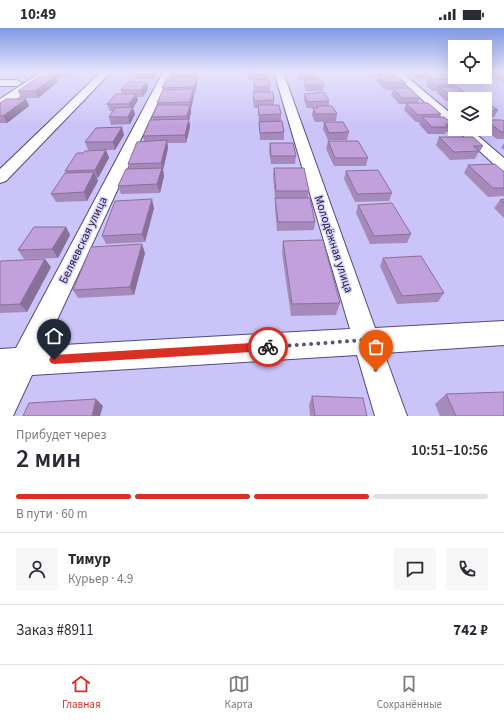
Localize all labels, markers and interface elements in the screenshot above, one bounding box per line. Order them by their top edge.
text: 10:49 [20,4,56,25]
map controls [448,40,492,136]
button: locate [448,40,492,84]
button: layers [448,92,492,136]
street label: Молодёжная улица [310,193,357,295]
street label: Беляевская улица [55,194,112,287]
pin [37,319,71,360]
icon: home [43,325,65,347]
courier [248,327,288,367]
pin [359,330,393,371]
icon: bike [257,336,279,358]
icon: bag [365,336,387,358]
text: Прибудет через [16,426,106,444]
text: 2 мин [16,440,81,477]
text: 10:51–10:56 [411,440,488,461]
text: В пути · 60 m [16,505,88,523]
button: person [16,548,58,590]
button: chat [394,548,436,590]
button: phone [446,548,488,590]
text: Тимур [68,549,111,570]
text: Курьер · 4.9 [68,570,133,588]
text: Заказ #8911 [16,620,94,641]
text: 742 ₽ [453,620,488,641]
tab: Главная [62,673,101,712]
tab: Карта [225,673,253,712]
tab: Сохранённые [377,673,442,712]

